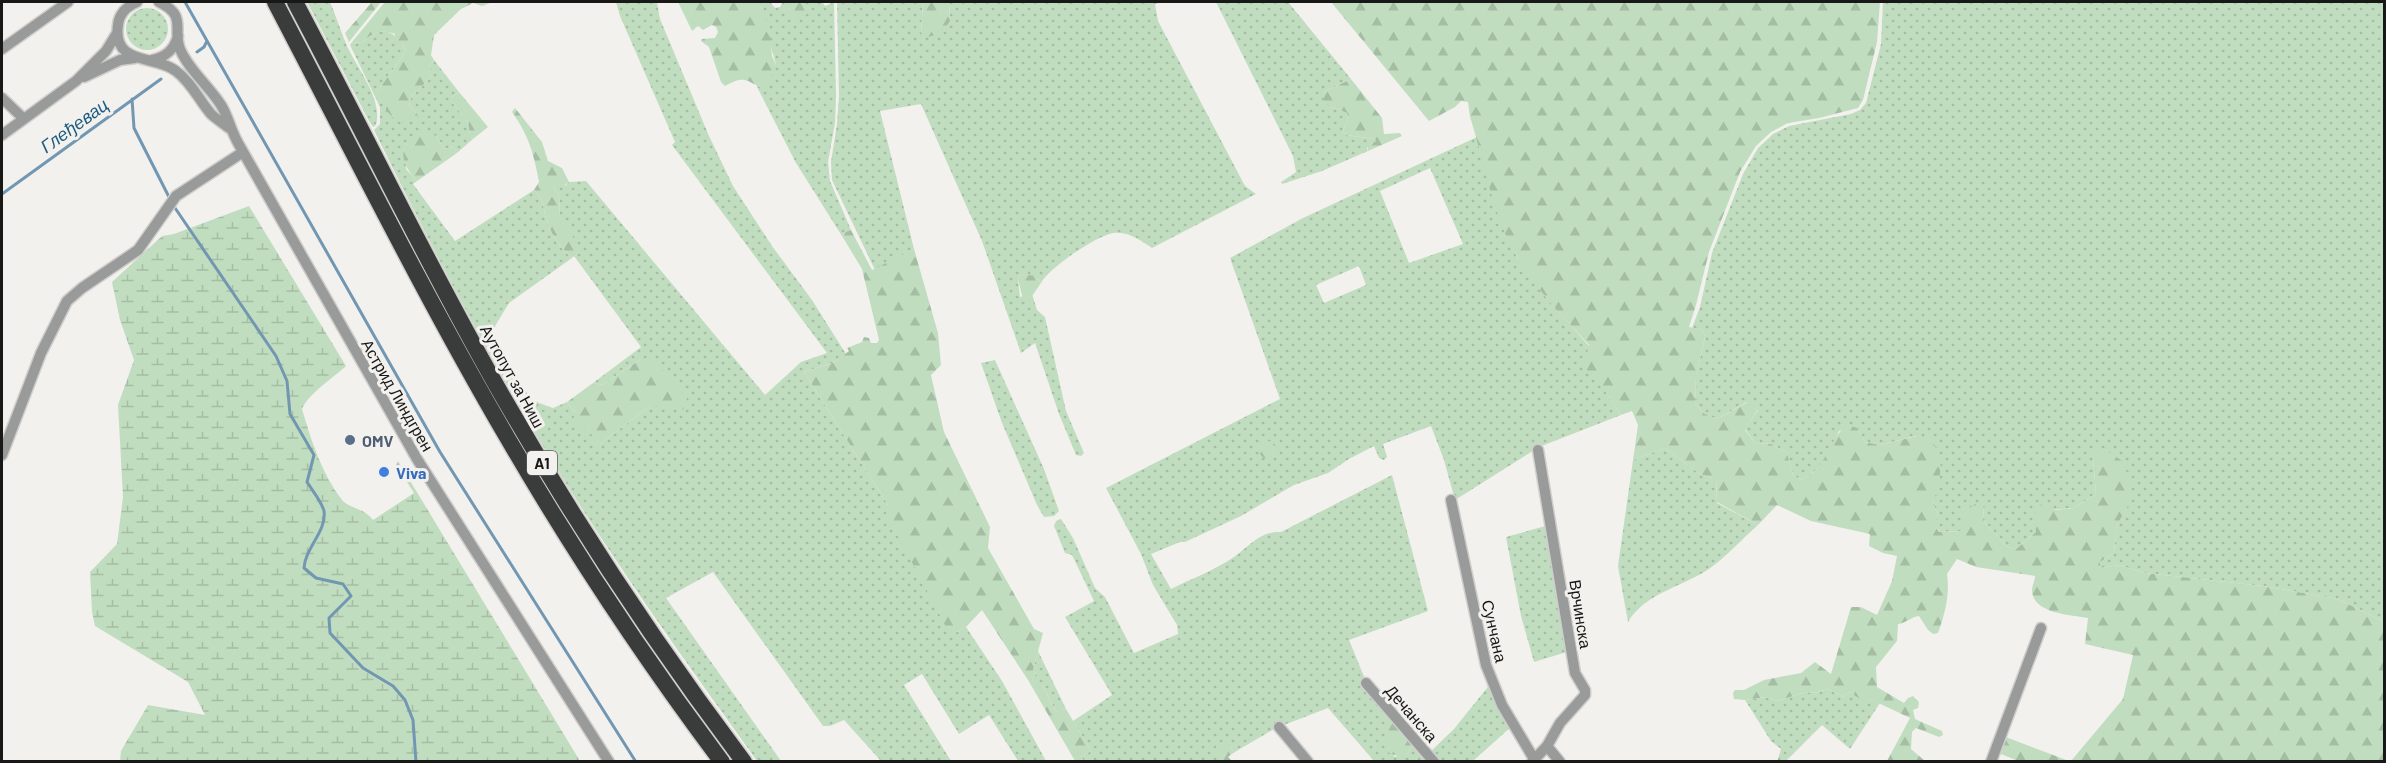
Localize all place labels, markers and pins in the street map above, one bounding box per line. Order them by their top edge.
place label: OMV [362,431,393,450]
marker: OMV [343,433,357,447]
place label: Viva [396,463,426,482]
marker: Viva [377,465,391,479]

